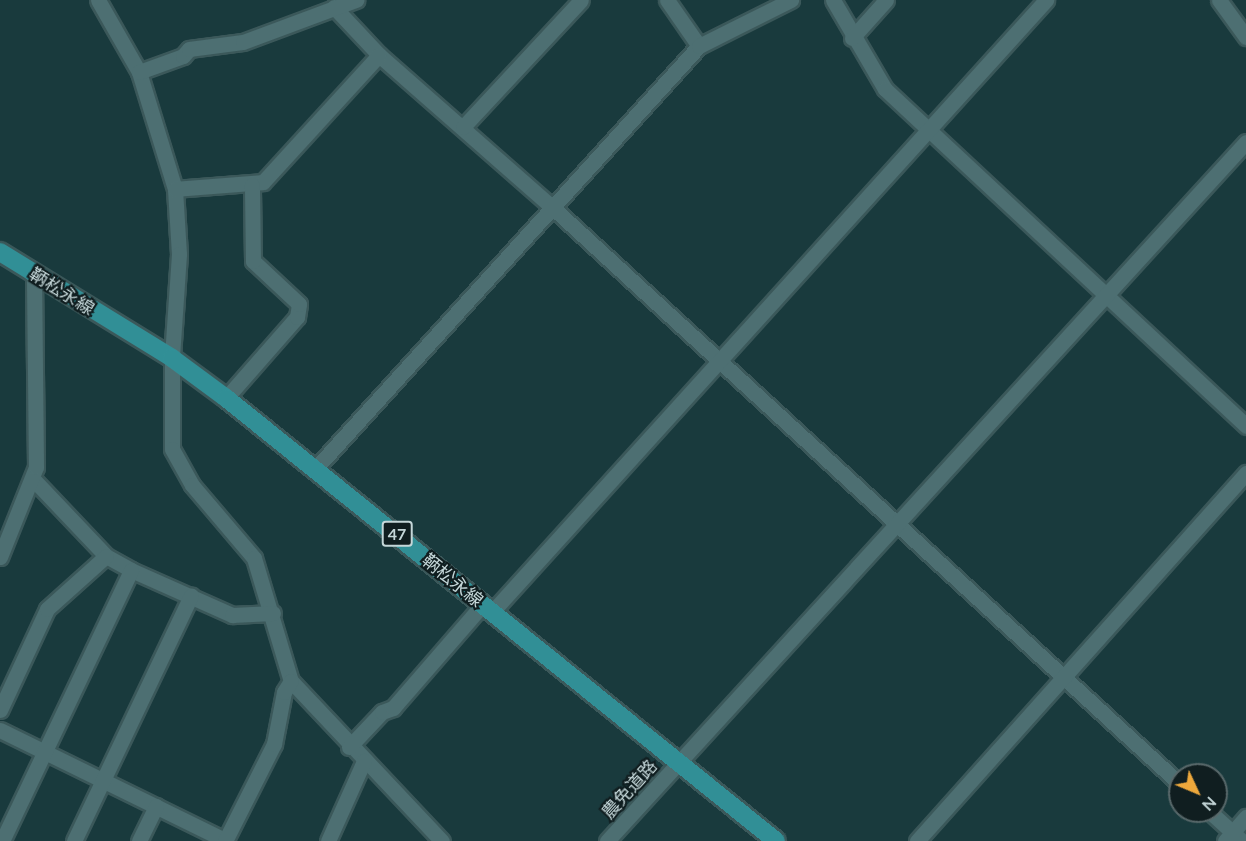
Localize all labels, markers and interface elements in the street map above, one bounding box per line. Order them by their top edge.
street label: 鞆松永線 [26,263,98,319]
road number: 47 [380,521,414,547]
street label: 鞆松永線 [418,549,488,611]
street label: 農免道路 [597,755,661,823]
north arrow [1168,763,1228,823]
text: N [1199,793,1221,815]

